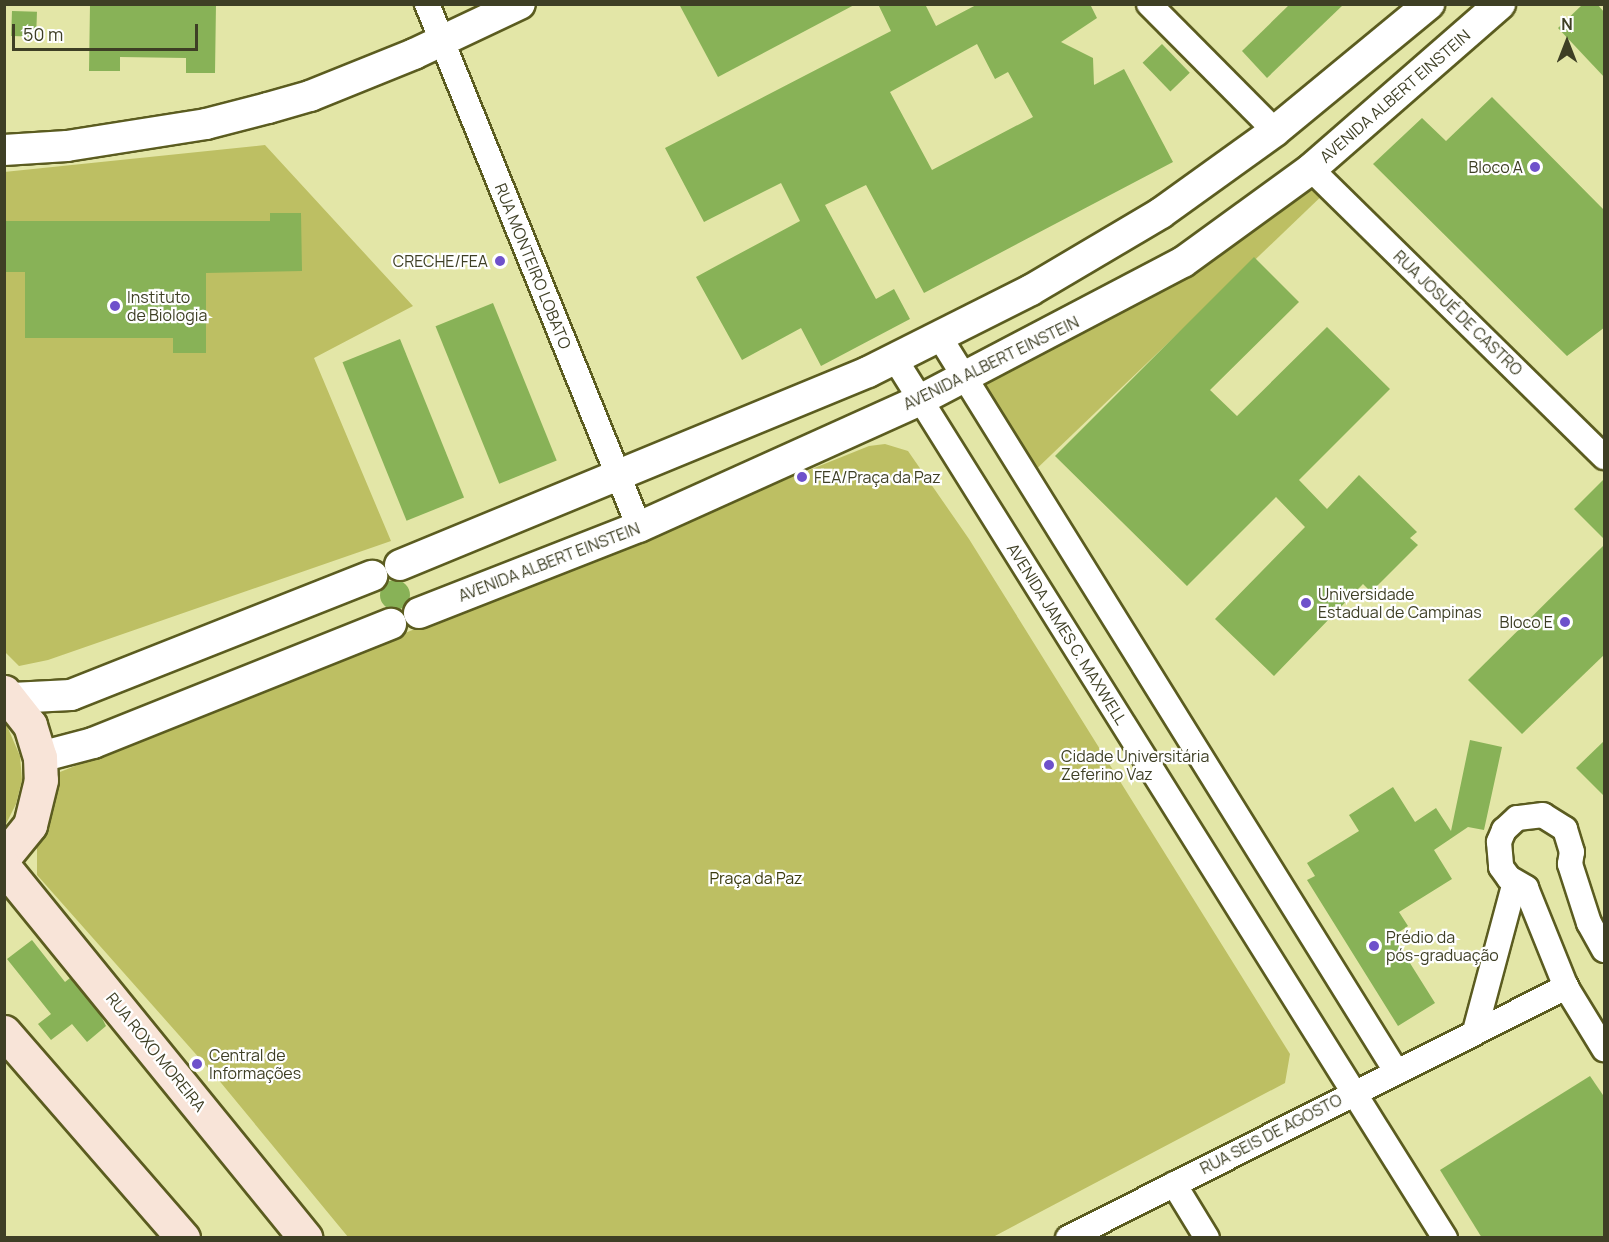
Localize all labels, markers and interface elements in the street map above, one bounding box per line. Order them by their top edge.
scale bar [15,12,201,50]
north arrow [1537,12,1597,72]
text: N [1561,13,1573,35]
text: 50 m [23,22,63,46]
street label: AVENIDA ALBERT EINSTEIN [1316,25,1474,167]
place label: Bloco A [1469,157,1523,177]
marker: Bloco A [1528,160,1542,174]
street label: RUA MONTEIRO LOBATO [491,180,575,352]
street label: RUA JOSUÉ DE CASTRO [1390,246,1526,380]
place label: CRECHE/FEA [393,251,488,271]
marker: CRECHE/FEA [493,254,507,268]
place label: Instituto de Biologia [127,287,207,325]
marker: Instituto de Biologia [108,299,122,313]
street label: AVENIDA ALBERT EINSTEIN [900,312,1082,414]
place label: FEA/Praça da Paz [814,467,941,487]
marker: FEA/Praça da Paz [795,470,809,484]
street label: AVENIDA ALBERT EINSTEIN [455,518,643,606]
street label: AVENIDA JAMES C. MAXWELL [1003,540,1131,728]
place label: Universidade Estadual de Campinas [1318,584,1482,622]
marker: Universidade Estadual de Campinas [1299,596,1313,610]
place label: Bloco E [1500,612,1553,632]
marker: Bloco E [1558,615,1572,629]
place label: Cidade Universitária Zeferino Vaz [1061,746,1209,784]
marker: Cidade Universitária Zeferino Vaz [1042,758,1056,772]
park label: Praça da Paz [709,868,803,888]
place label: Prédio da pós-graduação [1386,927,1499,965]
marker: Prédio da pós-graduação [1367,939,1381,953]
street label: RUA ROXO MOREIRA [102,989,210,1115]
place label: Central de Informações [209,1045,301,1083]
marker: Central de Informações [190,1057,204,1071]
street label: RUA SEIS DE AGOSTO [1197,1090,1345,1178]

